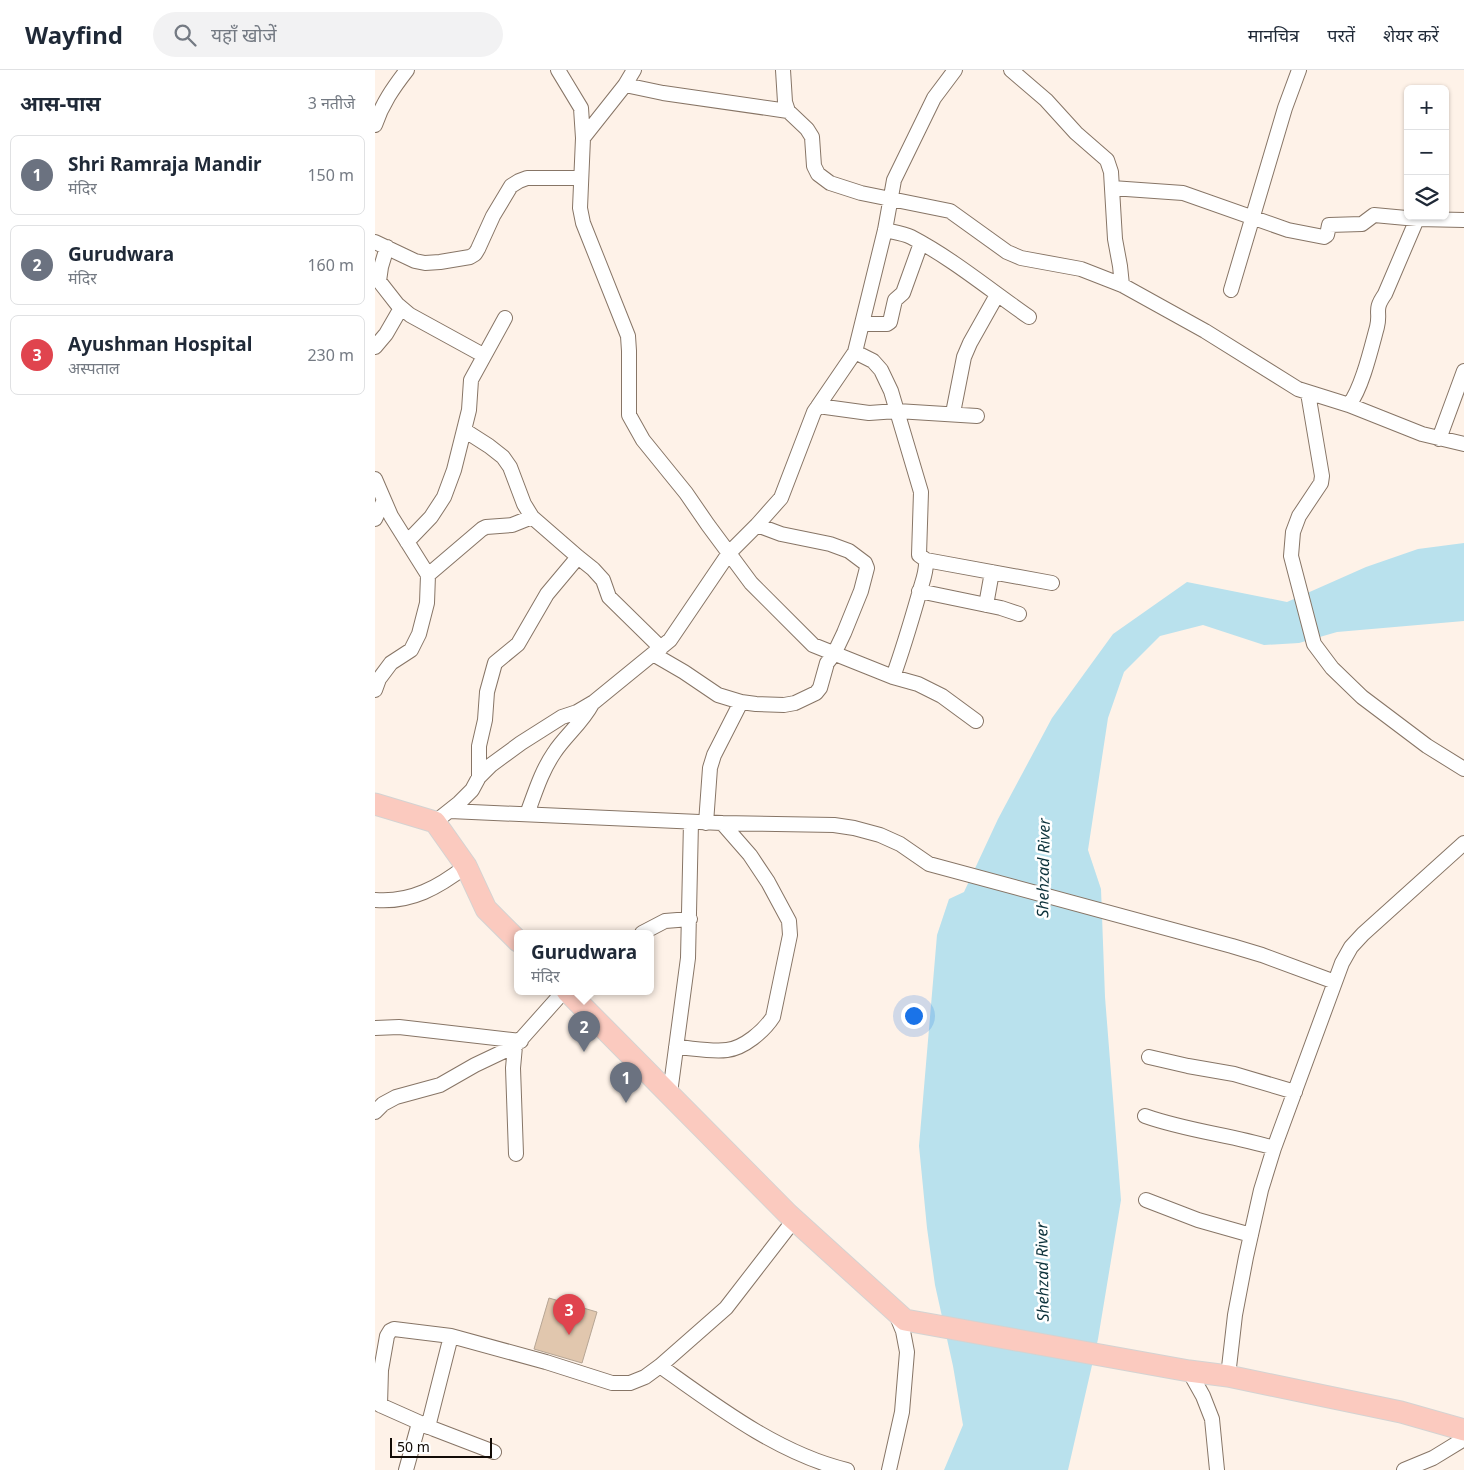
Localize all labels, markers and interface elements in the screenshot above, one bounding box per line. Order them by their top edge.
search box [153,12,503,57]
text: Wayfind [25,18,123,51]
icon: search [171,21,199,49]
text: यहाँ खोजें [211,22,277,48]
text: मानचित्र [1248,23,1299,47]
text: परतें [1327,23,1355,47]
text: शेयर करें [1383,23,1439,47]
map controls [1404,85,1449,220]
button: + [1404,85,1449,130]
text: आस-पास [20,89,101,117]
text: 3 नतीजे [308,92,355,114]
button: − [1404,130,1449,175]
text: Shri Ramraja Mandir [68,151,262,177]
text: 1 [32,164,42,186]
text: 150 m [307,164,354,186]
button: layers [1404,175,1449,220]
text: मंदिर [68,177,97,199]
text: Gurudwara [68,241,174,267]
text: 2 [32,254,42,276]
text: 160 m [307,254,354,276]
text: मंदिर [68,267,97,289]
text: Ayushman Hospital [68,331,252,357]
text: 3 [32,344,42,366]
text: 230 m [307,344,354,366]
text: अस्पताल [68,357,120,379]
water label: Shehzad River [1031,818,1055,918]
popup [514,930,654,995]
text: Gurudwara [531,939,637,965]
text: मंदिर [531,965,560,987]
your location [901,1003,927,1029]
pin: 2 [568,1011,600,1052]
pin: 1 [610,1062,642,1103]
water label: Shehzad River [1030,1222,1054,1322]
pin: 3 [553,1294,585,1335]
scale bar [390,1435,493,1458]
text: 50 m [397,1437,430,1456]

